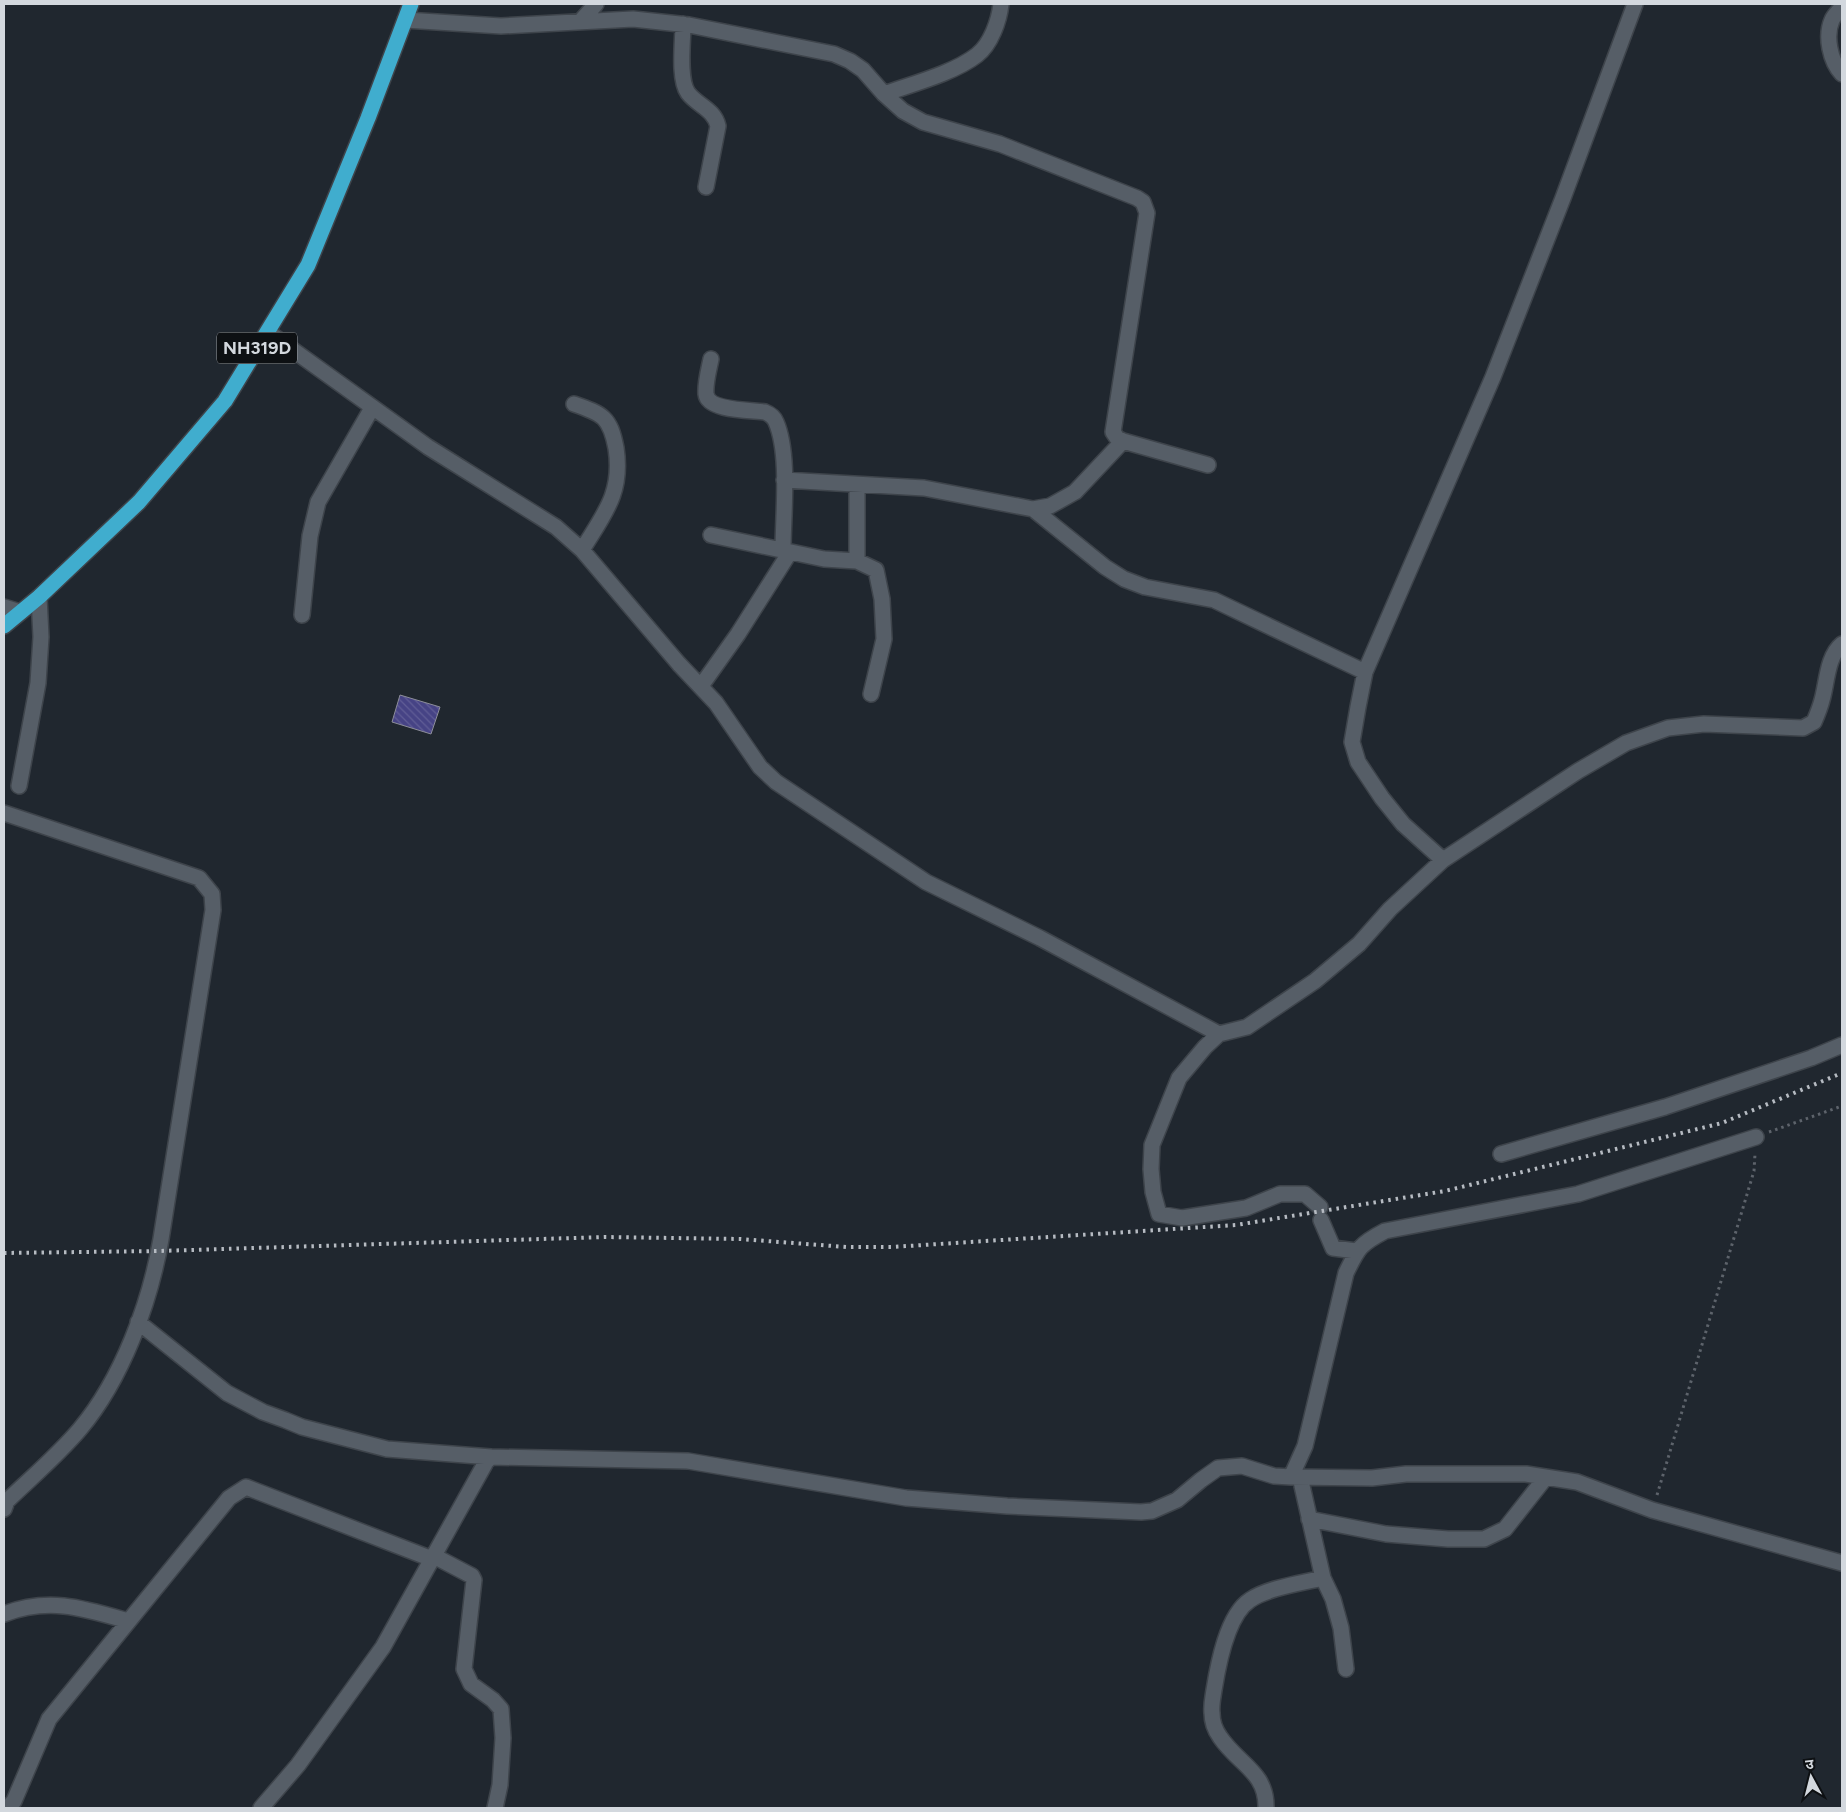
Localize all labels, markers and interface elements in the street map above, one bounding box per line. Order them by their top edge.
road number: NH319D [217,332,297,363]
north arrow [1786,1752,1836,1802]
text: उ [1804,1756,1815,1774]

